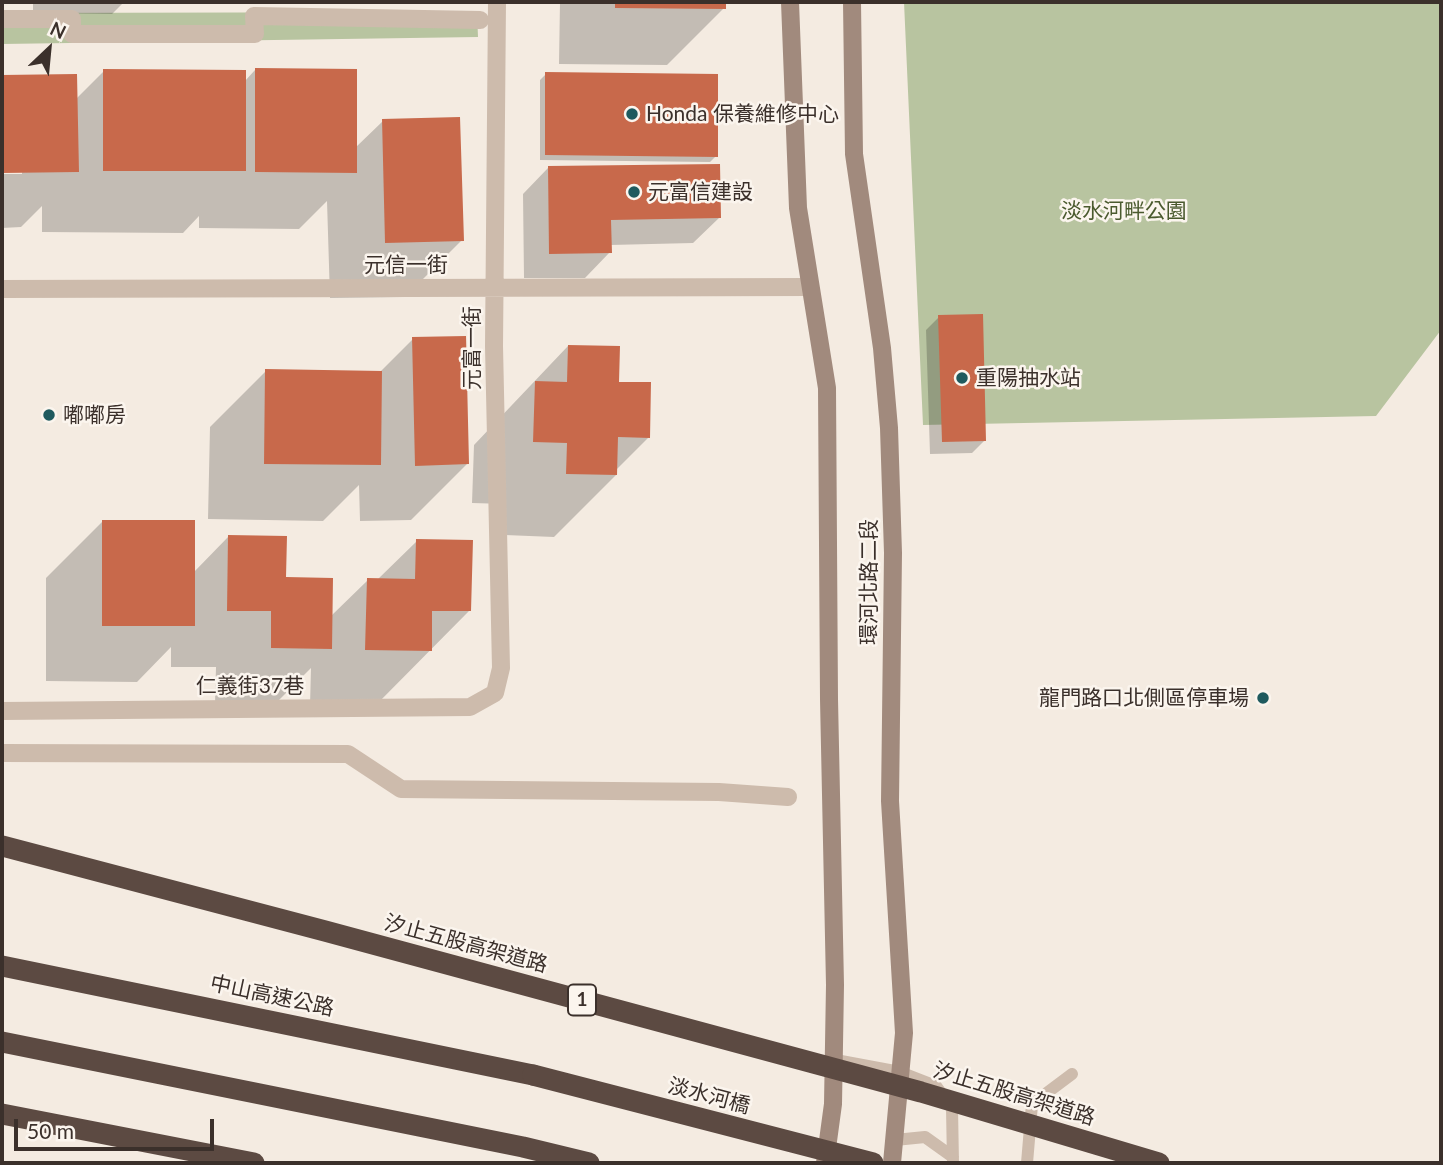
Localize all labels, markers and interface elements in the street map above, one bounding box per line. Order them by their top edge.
north arrow [14,14,84,84]
text: N [47,16,70,43]
place label: Honda 保養維修中心 [646,101,839,127]
marker: Honda 保養維修中心 [624,106,640,122]
place label: 元富信建設 [648,179,753,205]
marker: 元富信建設 [626,184,642,200]
park label: 淡水河畔公園 [1061,198,1187,224]
street label: 元信一街 [364,252,448,278]
street label: 元富一街 [459,306,485,390]
place label: 重陽抽水站 [976,365,1081,391]
marker: 重陽抽水站 [954,370,970,386]
place label: 嘟嘟房 [63,402,126,428]
marker: 嘟嘟房 [41,407,57,423]
street label: 環河北路二段 [856,519,882,645]
street label: 仁義街37巷 [196,673,304,699]
place label: 龍門路口北側區停車場 [1039,685,1249,711]
marker: 龍門路口北側區停車場 [1255,690,1271,706]
street label: 汐止五股高架道路 [382,910,550,978]
street label: 中山高速公路 [208,971,336,1021]
road number: 1 [568,984,596,1016]
street label: 汐止五股高架道路 [930,1057,1098,1131]
street label: 淡水河橋 [665,1073,753,1119]
scale bar [18,1106,217,1150]
text: 50 m [27,1118,74,1143]

